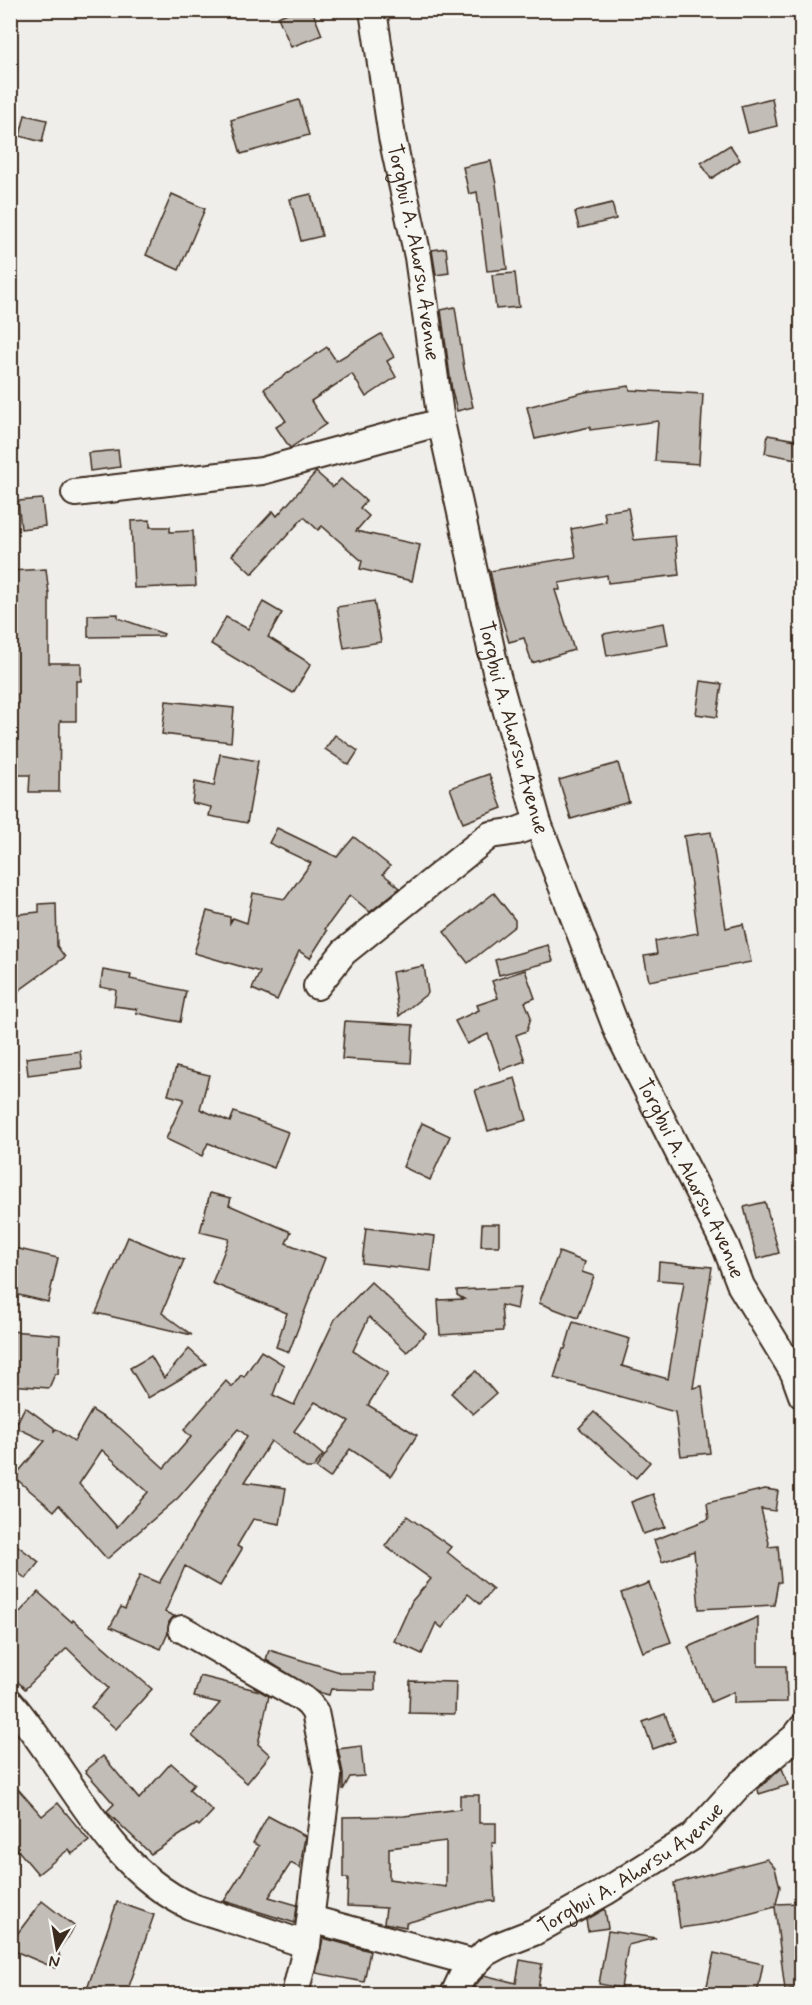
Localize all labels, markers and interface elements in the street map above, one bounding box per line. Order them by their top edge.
street label: Torgbui A. Ahorsu Avenue [380,142,446,363]
street label: Torgbui A. Ahorsu Avenue [471,619,555,839]
street label: Torgbui A. Ahorsu Avenue [630,1074,751,1283]
street label: Torgbui A. Ahorsu Avenue [533,1796,731,1941]
north arrow [27,1918,87,1978]
text: N [47,1950,62,1973]

